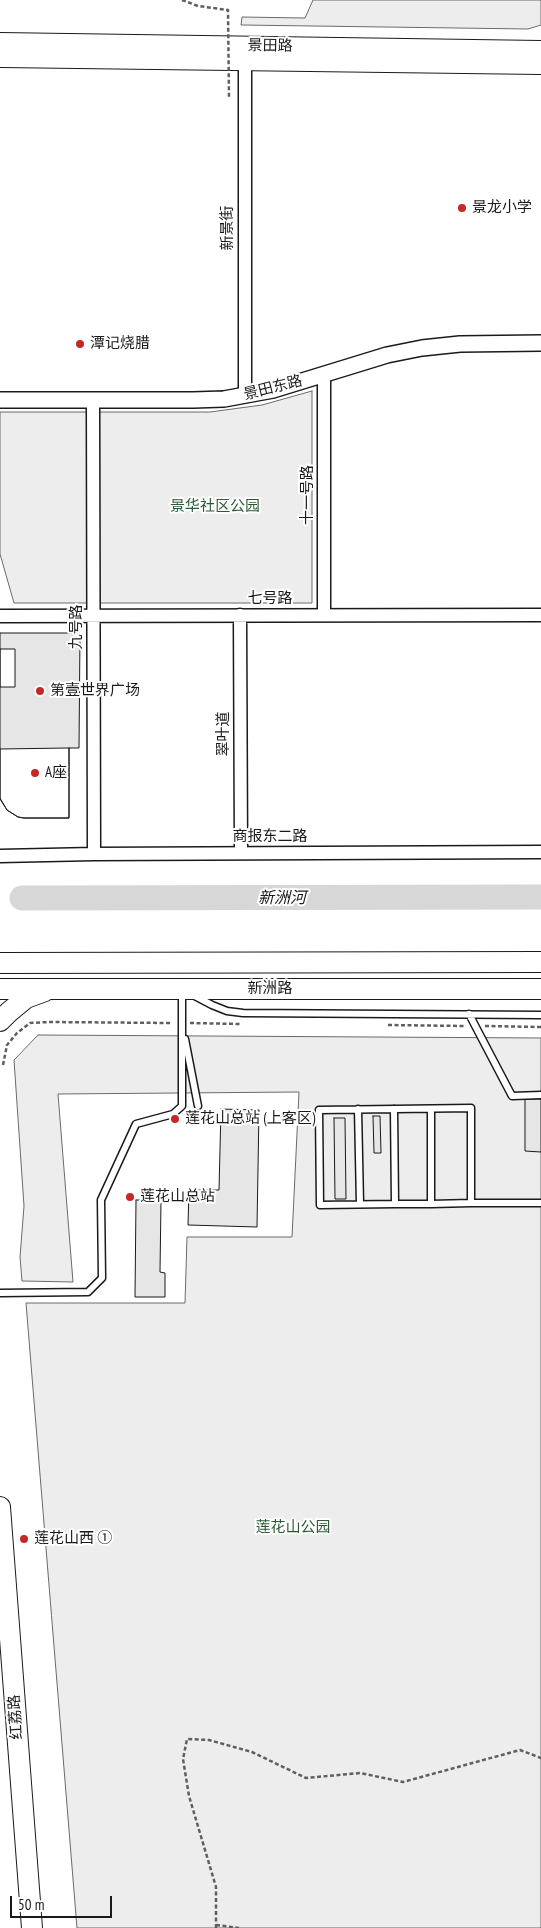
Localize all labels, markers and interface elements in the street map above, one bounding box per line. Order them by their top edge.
street label: 景田路 [247,37,293,55]
place label: 景龙小学 [472,199,532,217]
marker: 景龙小学 [456,202,468,214]
street label: 新景街 [219,206,237,250]
place label: 潭记烧腊 [90,335,150,353]
marker: 潭记烧腊 [74,338,86,350]
street label: 景田东路 [242,372,304,404]
street label: 十一号路 [299,465,317,525]
park label: 景华社区公园 [170,498,260,516]
street label: 七号路 [248,590,292,608]
street label: 九号路 [68,605,86,649]
place label: 第壹世界广场 [50,682,140,700]
marker: 第壹世界广场 [34,685,46,697]
street label: 翠叶道 [215,712,233,756]
place label: A座 [45,764,67,782]
marker: A座 [29,767,41,779]
street label: 商报东二路 [233,828,307,846]
water label: 新洲河 [258,888,306,908]
street label: 新洲路 [248,980,292,998]
place label: 莲花山总站 (上客区) [185,1110,315,1128]
marker: 莲花山总站 (上客区) [169,1113,181,1125]
place label: 莲花山总站 [140,1188,215,1206]
marker: 莲花山总站 [124,1191,136,1203]
park label: 莲花山公园 [256,1519,330,1537]
place label: 莲花山西 ① [34,1530,112,1548]
marker: 莲花山西 ① [18,1533,30,1545]
street label: 红荔路 [5,1694,27,1740]
scale bar [12,1886,115,1918]
text: 50 m [18,1895,44,1914]

